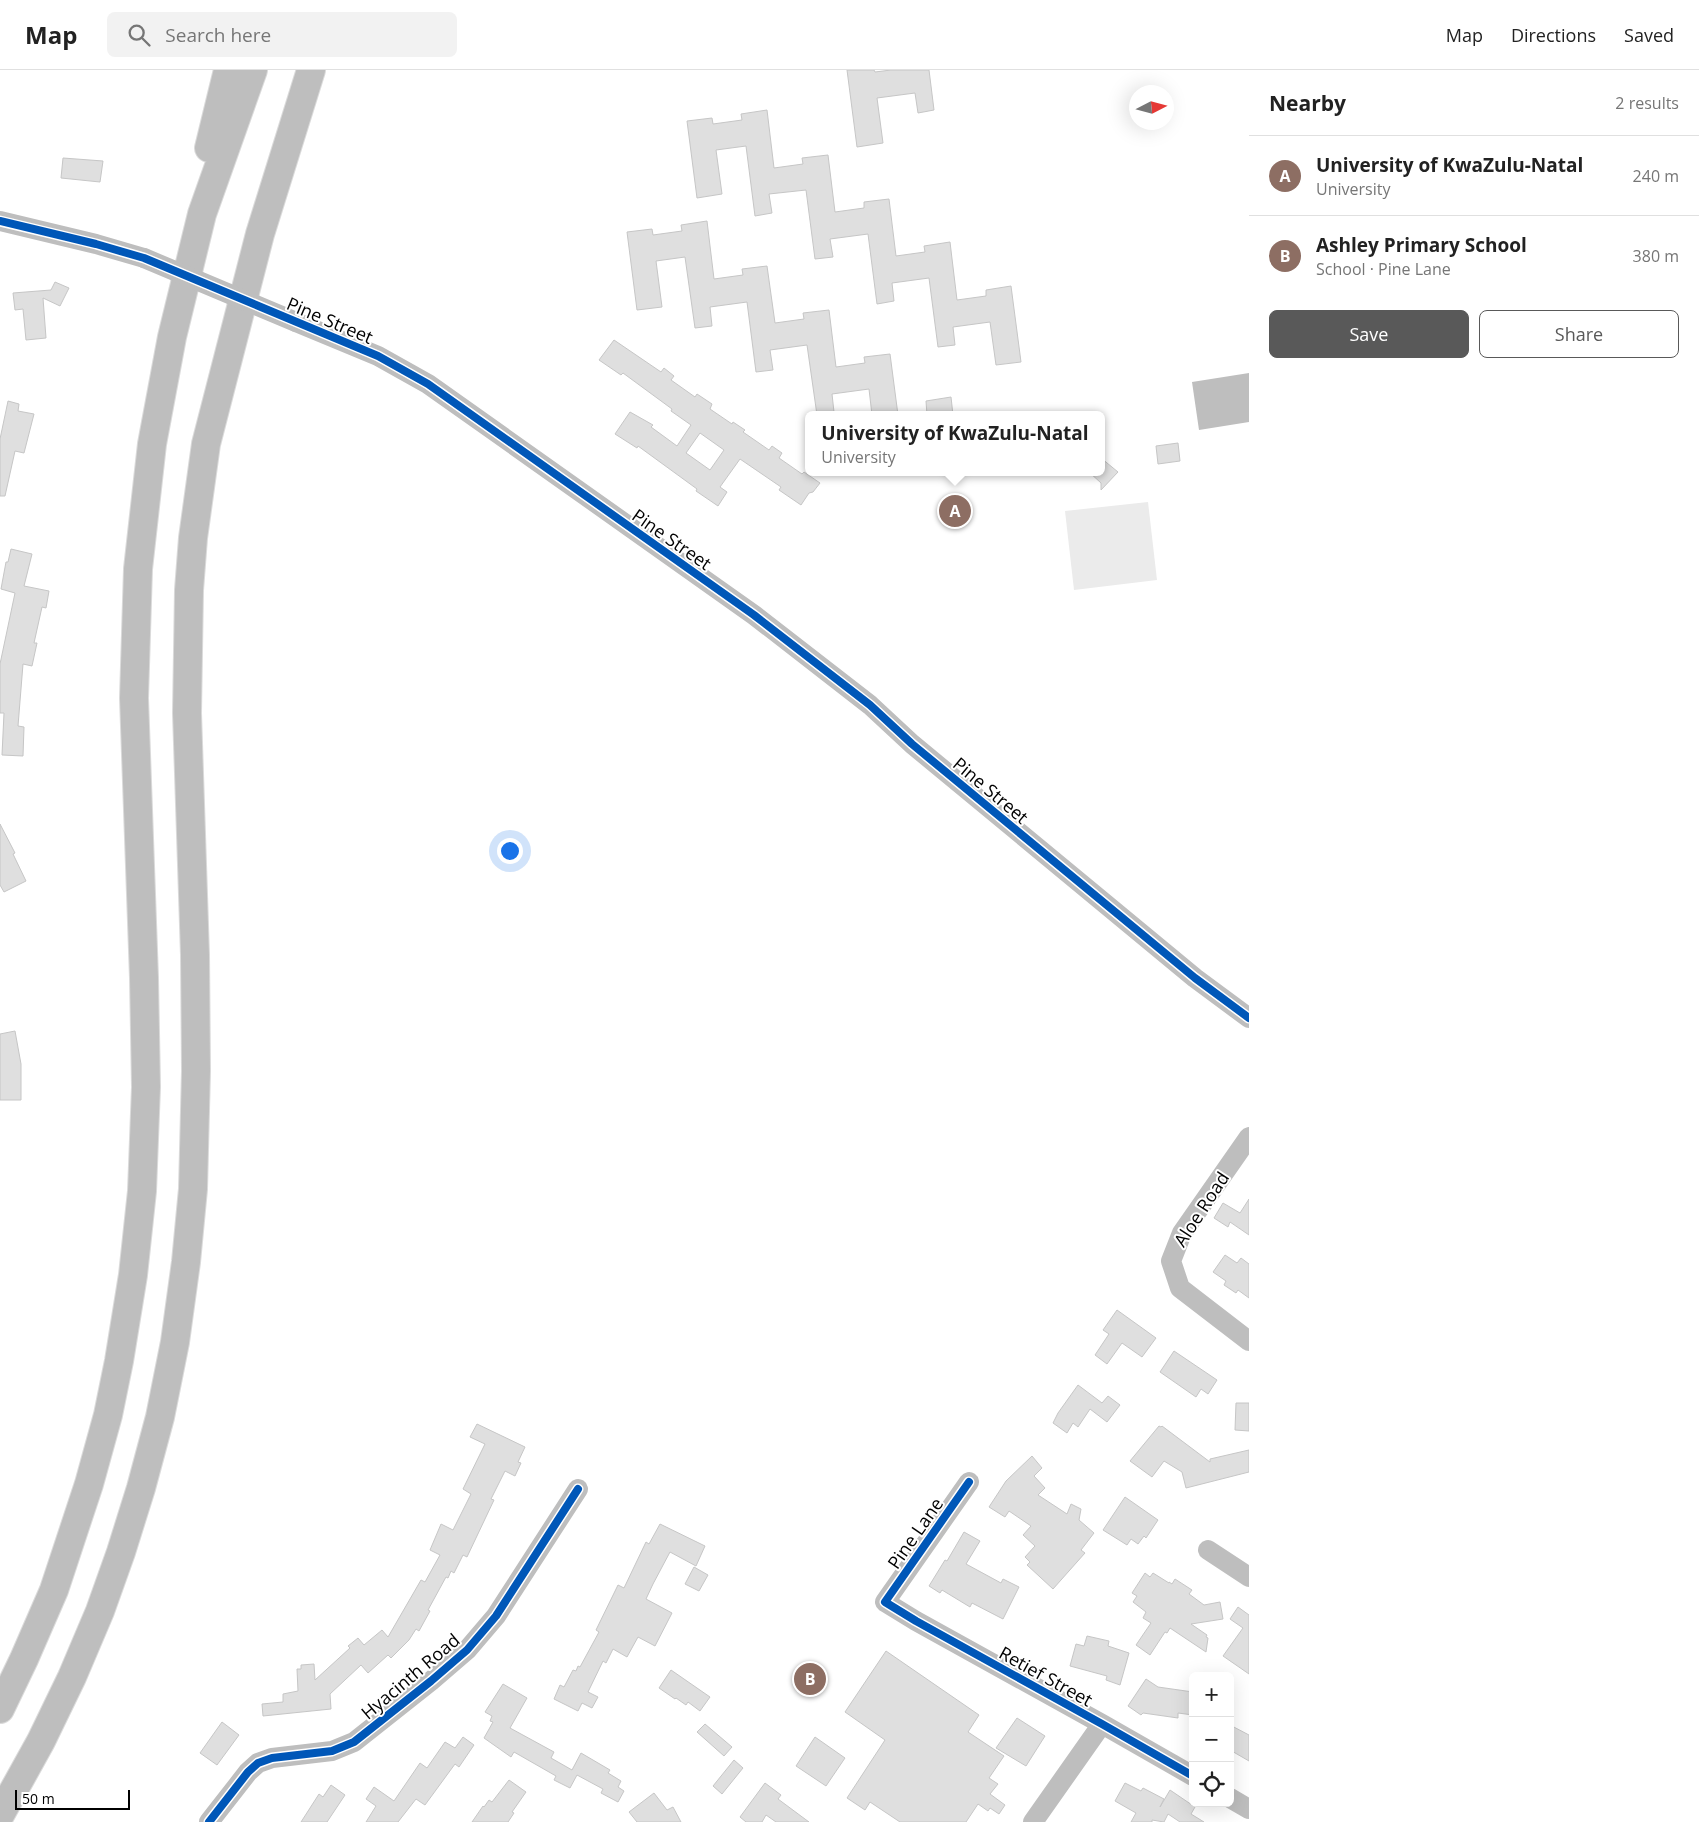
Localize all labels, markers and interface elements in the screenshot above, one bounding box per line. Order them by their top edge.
search box [107,12,457,57]
text: Map [25,18,77,51]
icon: search [125,21,153,49]
text: Search here [165,22,271,48]
text: Map [1446,23,1483,47]
text: Directions [1511,23,1596,47]
text: Saved [1624,23,1674,47]
north arrow [1129,85,1174,130]
text: Nearby [1269,89,1346,117]
text: 2 results [1615,92,1679,114]
text: University of KwaZulu-Natal [1316,152,1583,178]
text: A [1279,165,1291,187]
text: 240 m [1633,165,1679,187]
text: University [1316,178,1390,200]
text: Ashley Primary School [1316,232,1527,258]
text: B [1280,245,1290,267]
text: 380 m [1633,245,1679,267]
text: School · Pine Lane [1316,258,1451,280]
street label: Pine Street [283,291,377,349]
button: Save [1269,310,1469,358]
button: Share [1479,310,1679,358]
popup [805,411,1105,476]
text: University of KwaZulu-Natal [821,420,1089,446]
text: University [821,446,896,468]
pin: A [939,492,971,530]
street label: Pine Street [628,503,716,575]
street label: Pine Street [948,751,1034,829]
your location [497,838,523,864]
street label: Aloe Road [1168,1167,1234,1251]
street label: Pine Lane [882,1493,948,1573]
street label: Hyacinth Road [356,1628,464,1724]
street label: Retief Street [995,1640,1097,1712]
pin: B [794,1660,826,1698]
map controls [1189,1672,1234,1807]
button: + [1189,1672,1234,1717]
button: − [1189,1717,1234,1762]
button: locate [1189,1762,1234,1807]
scale bar [15,1787,130,1810]
text: 50 m [22,1789,55,1808]

